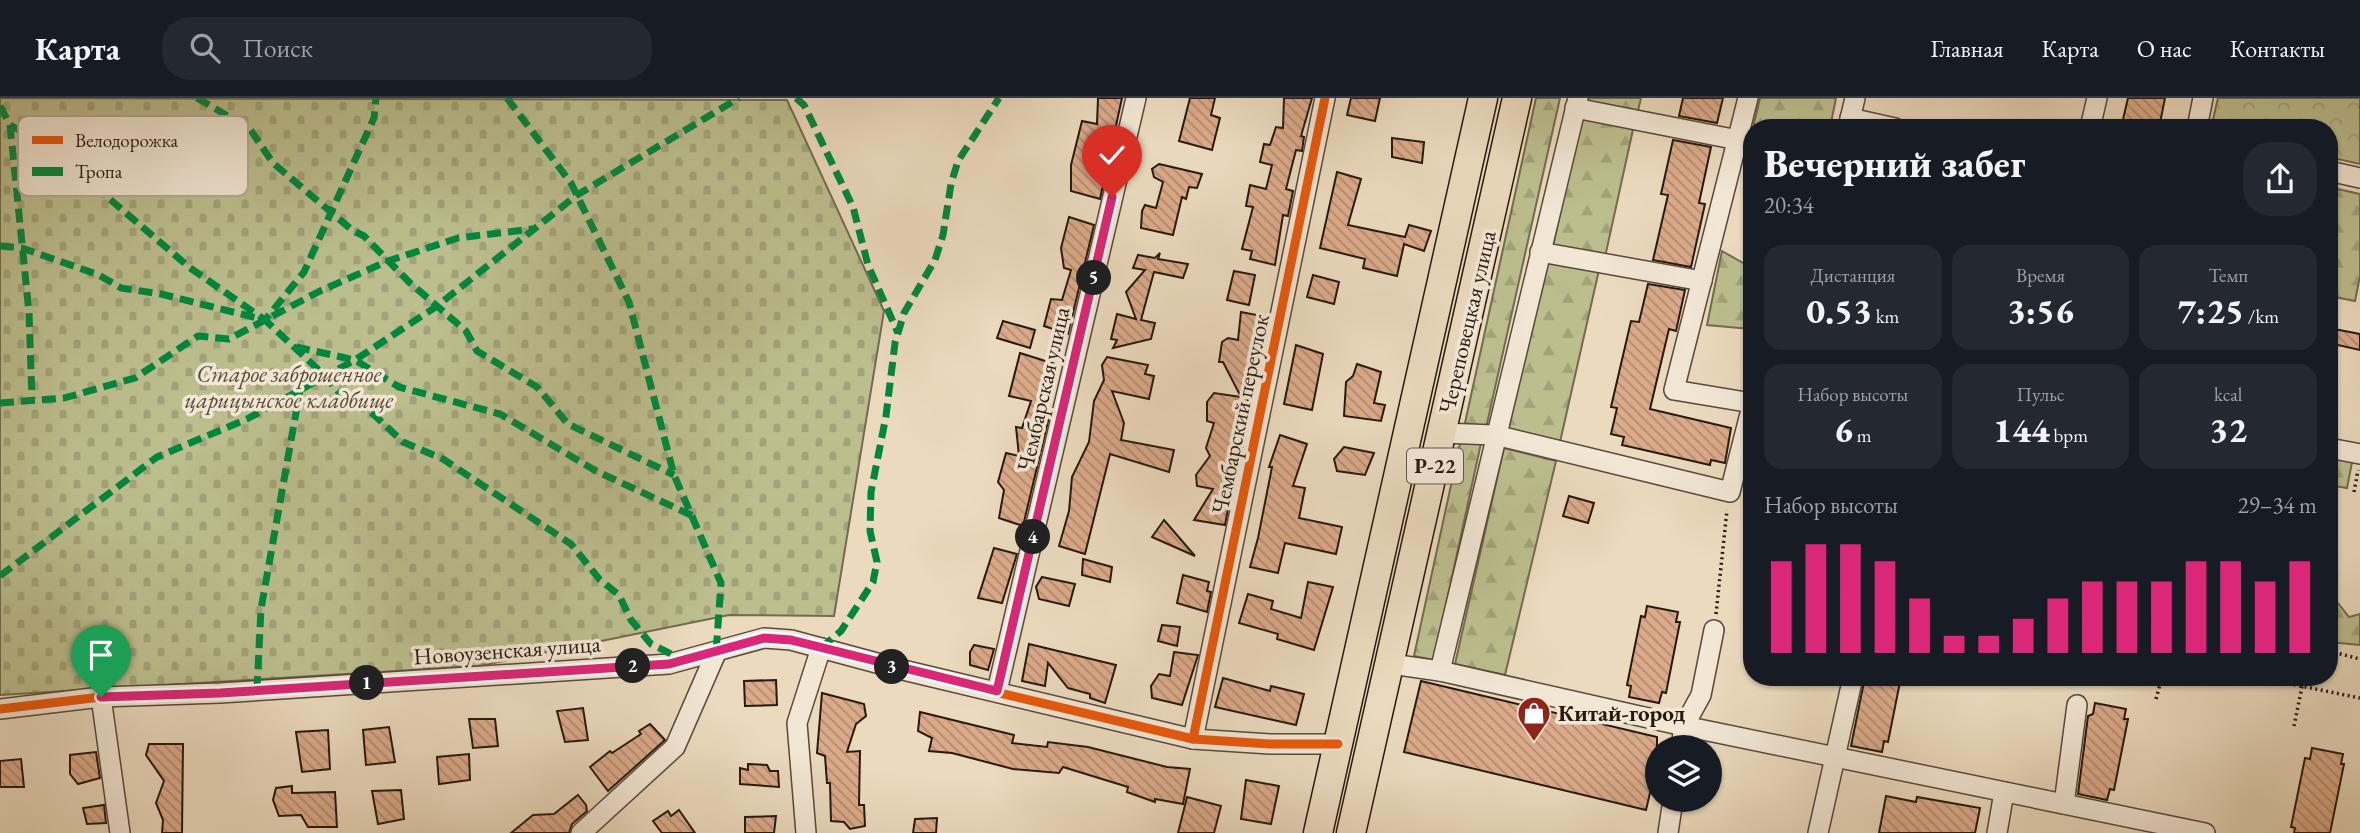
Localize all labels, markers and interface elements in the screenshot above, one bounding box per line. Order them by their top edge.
search box [162,17,652,80]
text: Карта [35,27,120,70]
icon: search [186,29,224,67]
text: Поиск [242,31,313,65]
text: Главная [1930,33,2004,64]
text: Карта [2042,33,2099,64]
text: О нас [2137,33,2192,64]
text: Контакты [2230,33,2325,64]
legend [18,116,248,196]
pin [1082,125,1142,197]
text: Велодорожка [75,128,179,153]
icon: check [1093,136,1131,174]
text: Вечерний забег [1764,139,2025,188]
button: share [2243,142,2317,216]
text: Тропа [75,159,123,184]
text: 20:34 [1764,190,1814,220]
street label: Череповецкая улица [1431,227,1503,417]
pin: 5 [1076,260,1112,296]
text: Дистанция [1810,263,1895,288]
text: Время [2016,263,2065,288]
text: Темп [2208,263,2248,288]
text: 5 [1088,265,1099,290]
text: 0.53 [1806,288,1872,333]
text: 3:56 [2007,288,2074,333]
text: 7:25 [2177,288,2244,333]
street label: Чембарская улица [1009,303,1077,474]
text: km [1872,304,1899,329]
text: /km [2244,304,2279,329]
street label: Чембарский переулок [1204,311,1276,517]
park label: Старое заброшенное царицынское кладбище [185,359,394,415]
text: Набор высоты [1798,382,1908,407]
text: Пульс [2016,382,2065,407]
text: kcal [2214,382,2242,407]
text: 6 [1834,407,1853,452]
text: 144 [1993,407,2050,452]
text: 32 [2209,407,2247,452]
text: m [1853,423,1872,448]
text: bpm [2050,423,2088,448]
road number: Р-22 [1407,448,1463,484]
text: Набор высоты [1764,490,1898,520]
text: 29–34 m [2238,490,2317,520]
pin: 4 [1016,520,1050,555]
text: 4 [1027,524,1038,549]
pin [71,625,131,697]
street label: Новоузенская улица [412,628,602,672]
icon: arrive [82,636,120,674]
pin: 2 [616,648,650,684]
pin: 3 [874,650,910,684]
text: 2 [627,653,638,678]
text: 3 [886,654,897,679]
pin: 1 [350,666,384,700]
text: 1 [361,670,372,695]
shop icon: Китай-город [1515,694,1553,743]
place label: Китай-город [1558,698,1685,728]
map controls [1645,735,1722,812]
button: layers [1645,735,1722,812]

